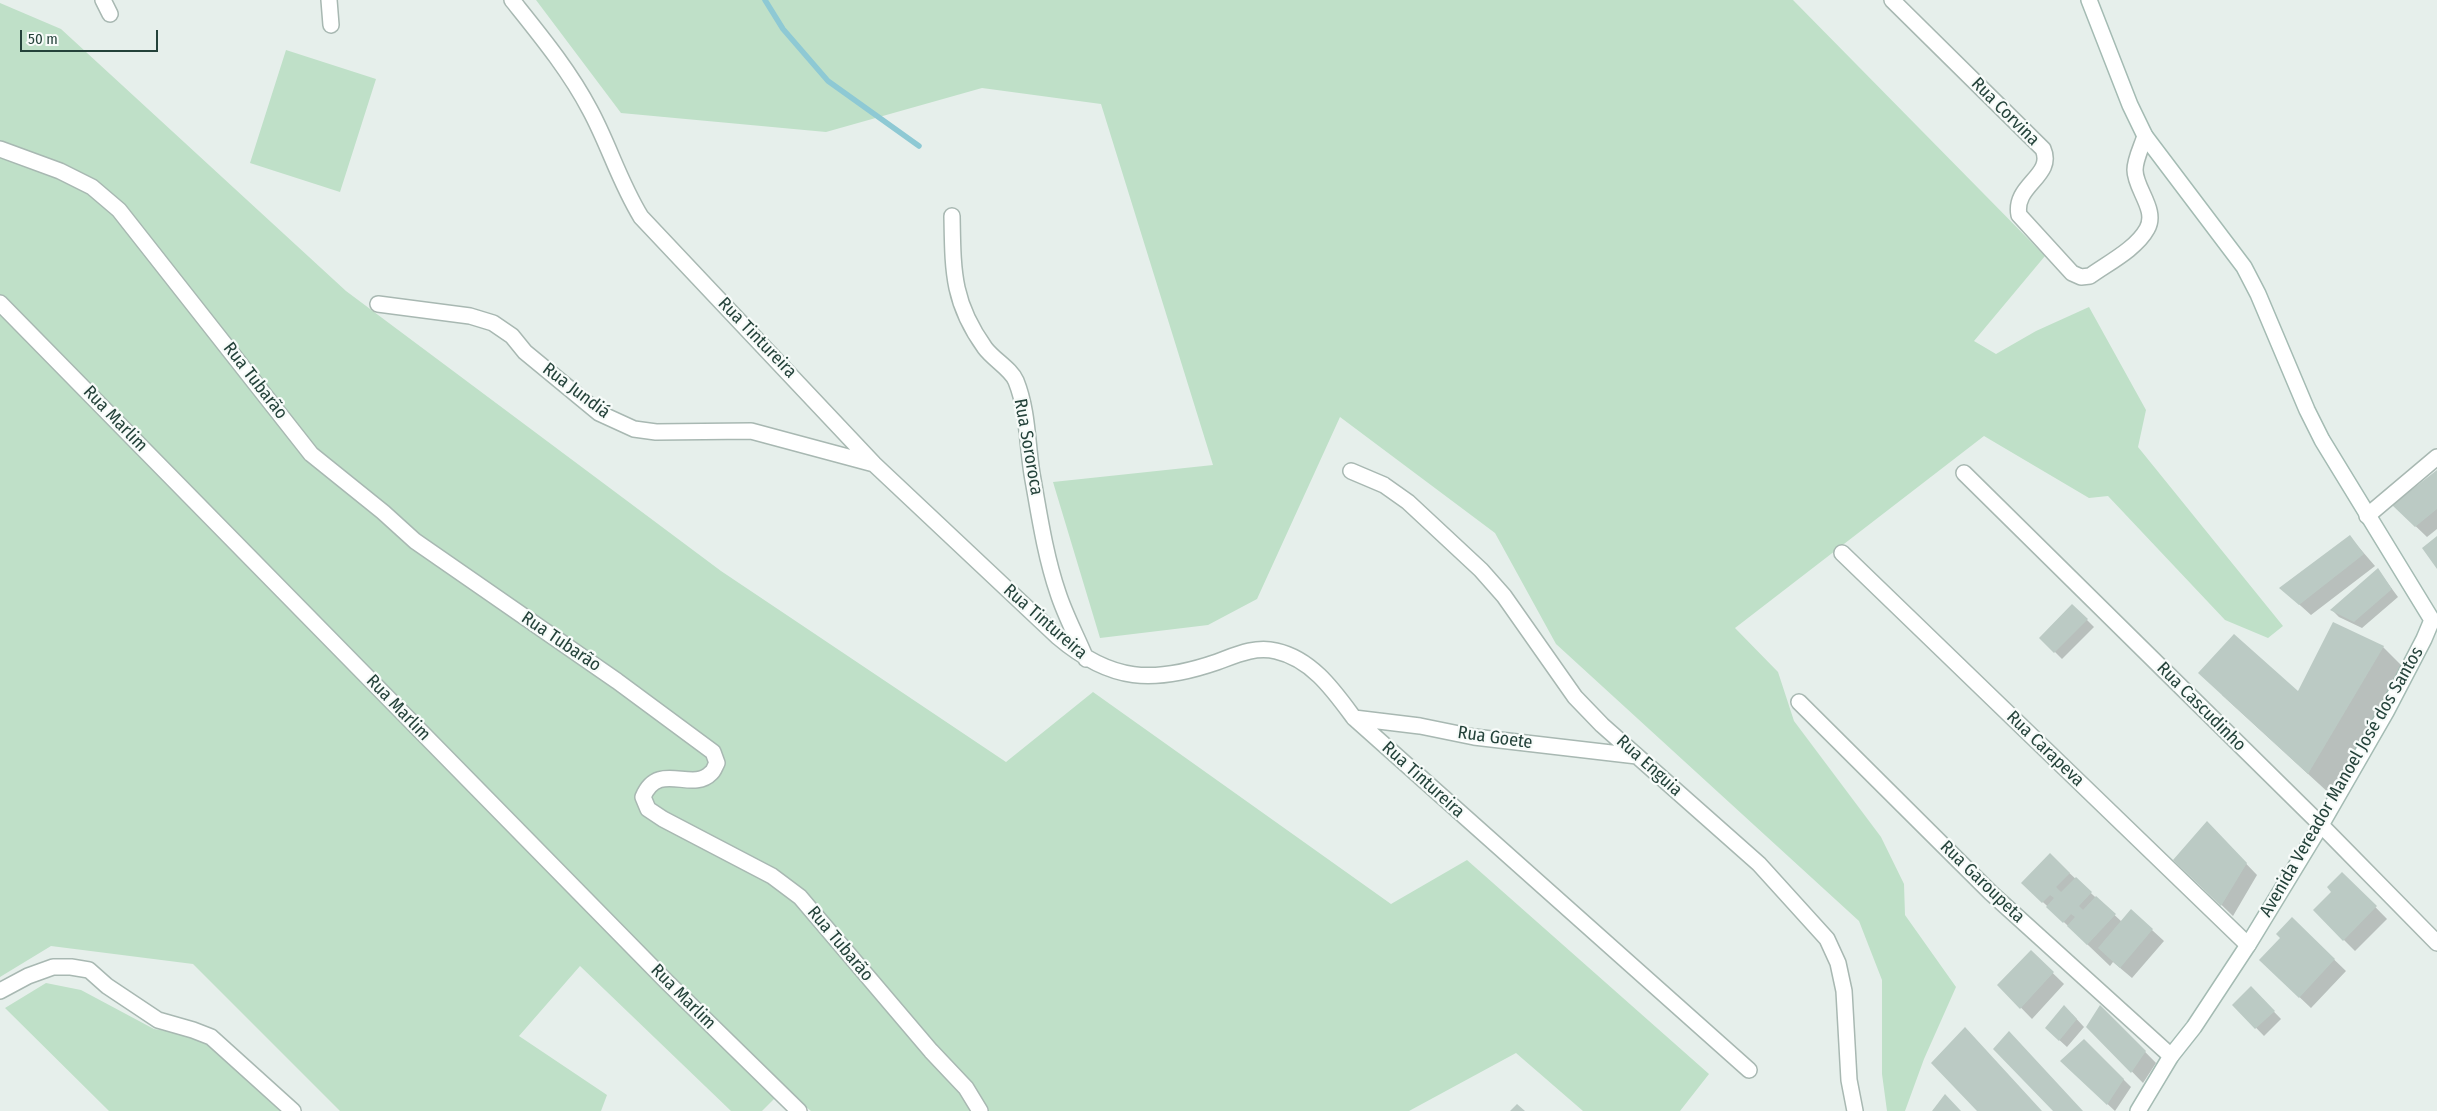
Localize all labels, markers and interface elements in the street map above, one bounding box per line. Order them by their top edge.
scale bar [22,20,160,52]
text: 50 m [28,30,58,48]
street label: Rua Corvina [1966,73,2044,151]
street label: Rua Tintureira [713,293,801,383]
street label: Rua Tubarão [218,338,292,424]
street label: Rua Jundiá [538,359,614,423]
street label: Rua Marlim [78,382,152,456]
street label: Rua Sororoca [1009,397,1047,497]
street label: Rua Tintureira [999,580,1091,664]
street label: Rua Tubarão [517,607,605,677]
street label: Avenida Vereador Manoel José dos Santos [2256,643,2428,921]
street label: Rua Cascudinho [2152,658,2250,756]
street label: Rua Marlim [361,671,435,745]
street label: Rua Carapeva [2002,707,2088,791]
street label: Rua Goete [1456,722,1534,754]
street label: Rua Enguia [1612,731,1686,801]
street label: Rua Tintureira [1377,737,1469,823]
street label: Rua Garoupeta [1935,836,2029,928]
street label: Rua Tubarão [802,902,878,986]
street label: Rua Marlim [646,960,720,1034]

